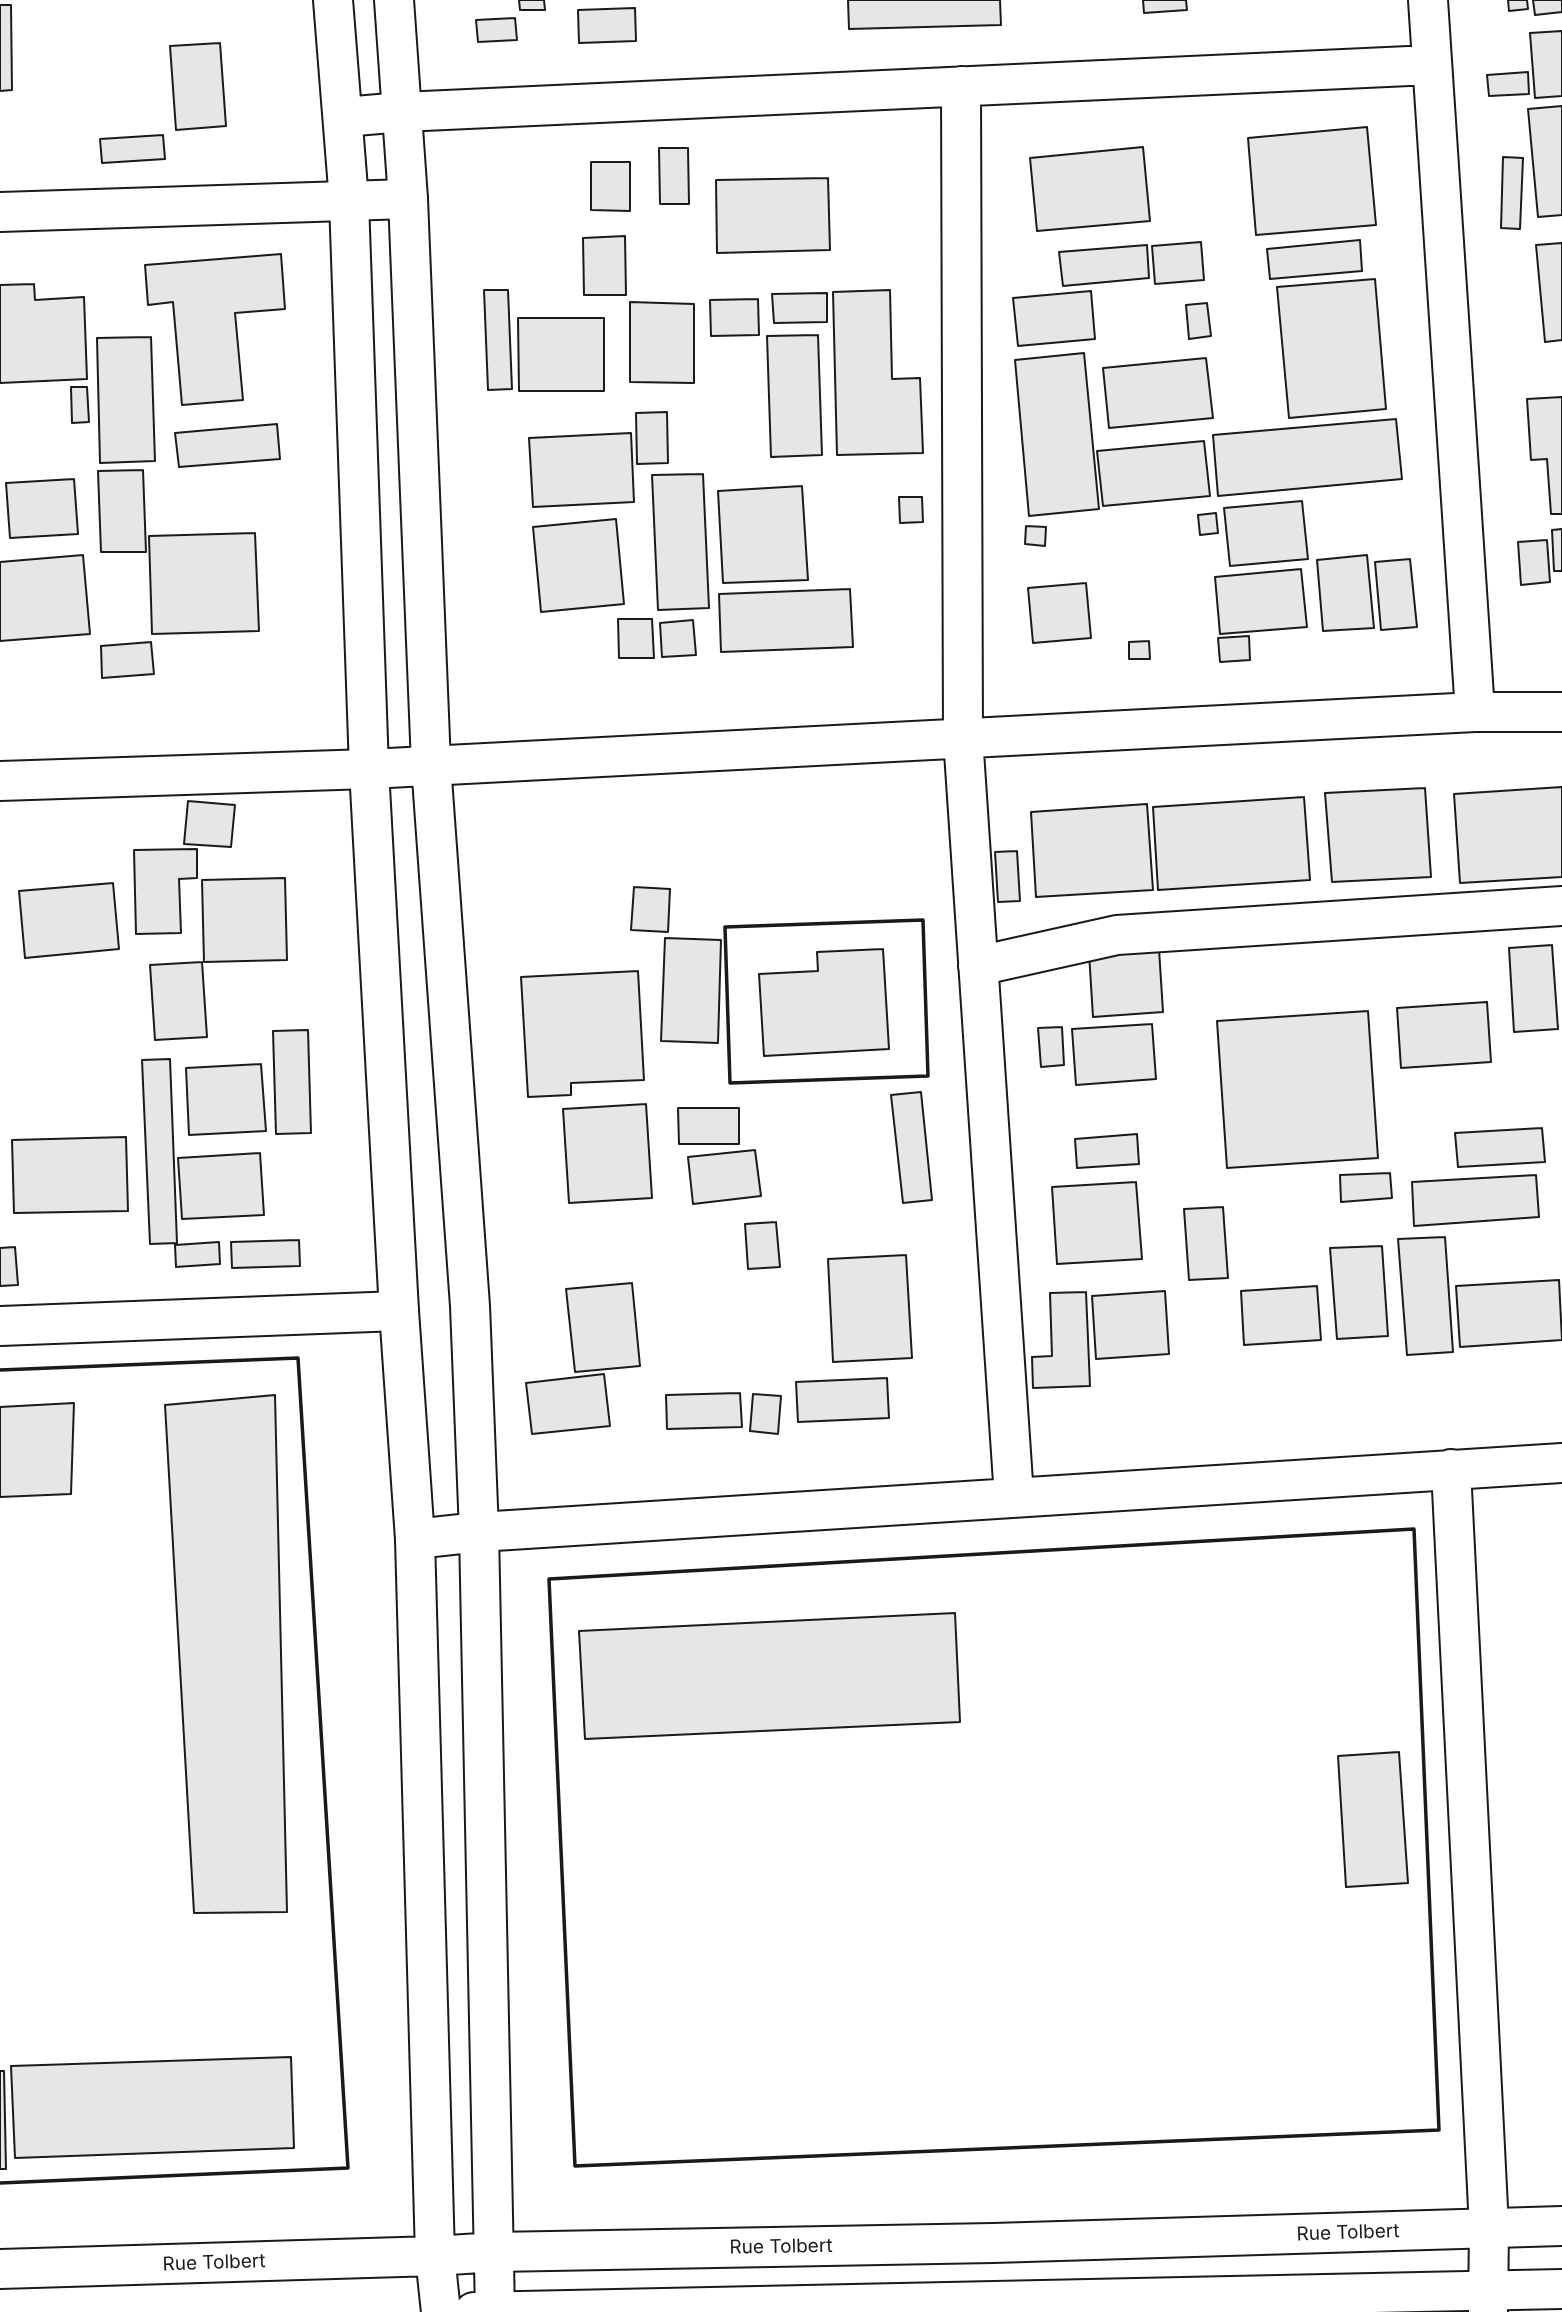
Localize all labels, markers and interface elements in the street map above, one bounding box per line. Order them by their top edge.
street label: Rue Tolbert [1296,2220,1400,2246]
street label: Rue Tolbert [729,2235,833,2259]
street label: Rue Tolbert [162,2250,266,2276]

